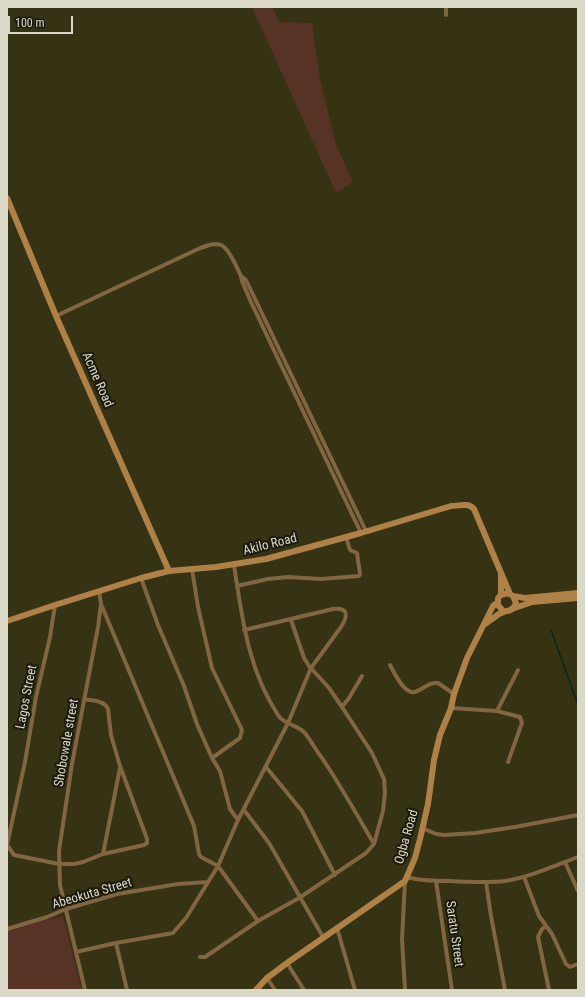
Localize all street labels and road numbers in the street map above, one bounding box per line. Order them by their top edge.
street label: Acme Road [78,350,116,410]
street label: Akilo Road [241,531,299,559]
street label: Lagos Street [13,664,41,730]
street label: Shobowale street [52,698,82,788]
street label: Ogba Road [392,808,422,866]
street label: Abeokuta Street [50,875,134,913]
street label: Saratu Street [442,900,466,968]

